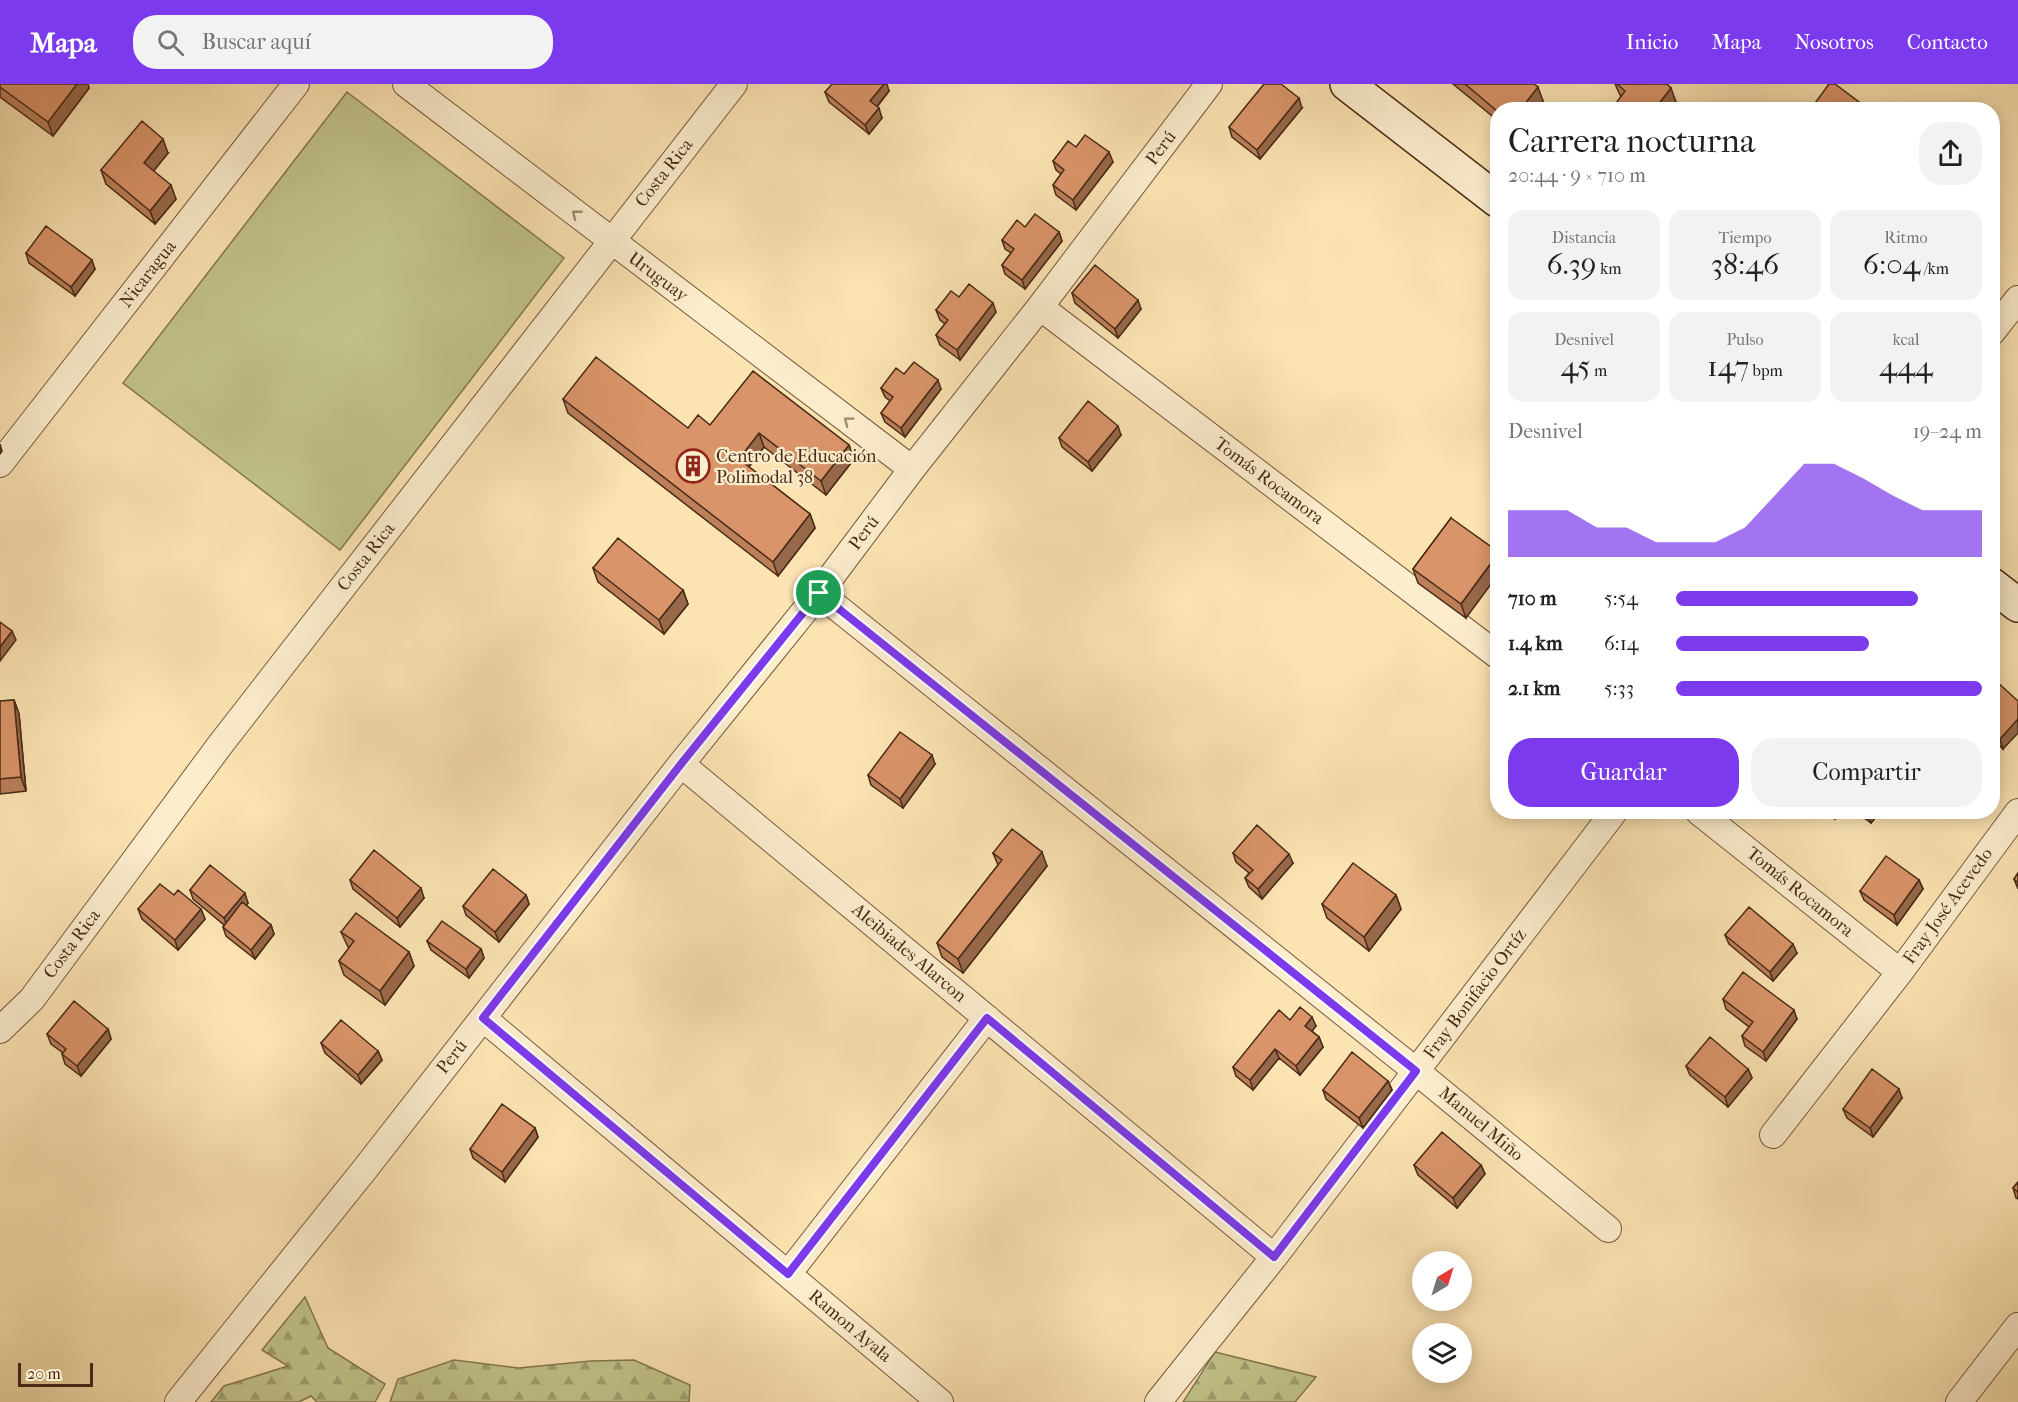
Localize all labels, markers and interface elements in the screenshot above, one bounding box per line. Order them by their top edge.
search box [133,15,553,69]
text: Mapa [30,26,97,59]
icon: search [154,26,187,59]
text: Buscar aquí [202,29,311,55]
text: Inicio [1626,30,1678,54]
text: Mapa [1711,30,1761,54]
text: Nosotros [1794,30,1874,54]
text: Contacto [1907,30,1988,54]
text: Carrera nocturna [1508,122,1755,161]
button: share [1919,122,1982,185]
street label: Perú [1141,127,1181,169]
street label: Costa Rica [631,134,698,211]
text: 20:44 · 9 × 710 m [1508,164,1646,187]
one-way arrow [572,211,583,222]
text: Distancia [1552,228,1616,247]
text: Tiempo [1718,228,1772,247]
text: Ritmo [1884,228,1928,247]
street label: Nicaragua [115,236,181,312]
text: 6.39 [1546,247,1597,282]
text: 38:46 [1711,247,1779,282]
text: 6:04 [1863,247,1920,282]
street label: Uruguay [624,248,693,307]
text: km [1597,259,1622,278]
text: /km [1920,259,1949,278]
text: Desnivel [1554,330,1614,349]
text: Pulso [1726,330,1764,349]
text: kcal [1893,330,1919,349]
text: 45 [1561,349,1591,384]
text: 147 [1707,349,1749,384]
text: 444 [1879,349,1933,384]
text: m [1591,361,1607,380]
text: bpm [1749,361,1783,380]
one-way arrow [844,417,855,428]
text: Desnivel [1508,420,1583,443]
text: 19–24 m [1913,420,1982,443]
street label: Tomás Rocamora [1210,433,1328,529]
place label: Centro de Educación Polimodal 38 [716,446,877,488]
building icon: Centro de Educación Polimodal 38 [675,448,711,484]
street label: Perú [844,512,884,554]
street label: Costa Rica [333,518,400,595]
pin [793,567,844,618]
icon: arrive [802,576,835,609]
text: 710 m [1508,587,1557,610]
text: 5:54 [1604,587,1638,610]
text: 1.4 km [1508,632,1563,655]
text: 6:14 [1604,632,1639,655]
text: 2.1 km [1508,677,1561,700]
text: 5:33 [1604,677,1634,700]
button: Guardar [1508,738,1739,807]
button: Compartir [1751,738,1982,807]
street label: Tomás Rocamora [1742,843,1858,942]
street label: Fray José Acevedo [1899,844,1997,968]
street label: Aleibiades Alarcon [847,898,971,1007]
street label: Costa Rica [39,905,105,983]
street label: Fray Bonifacio Ortíz [1419,925,1531,1063]
street label: Perú [432,1036,472,1078]
street label: Manuel Miño [1434,1083,1528,1165]
north arrow [1412,1251,1472,1311]
map controls [1412,1251,1472,1383]
street label: Ramon Ayala [804,1285,896,1367]
button: layers [1412,1323,1472,1383]
scale bar [18,1360,93,1388]
text: 20 m [27,1364,61,1383]

